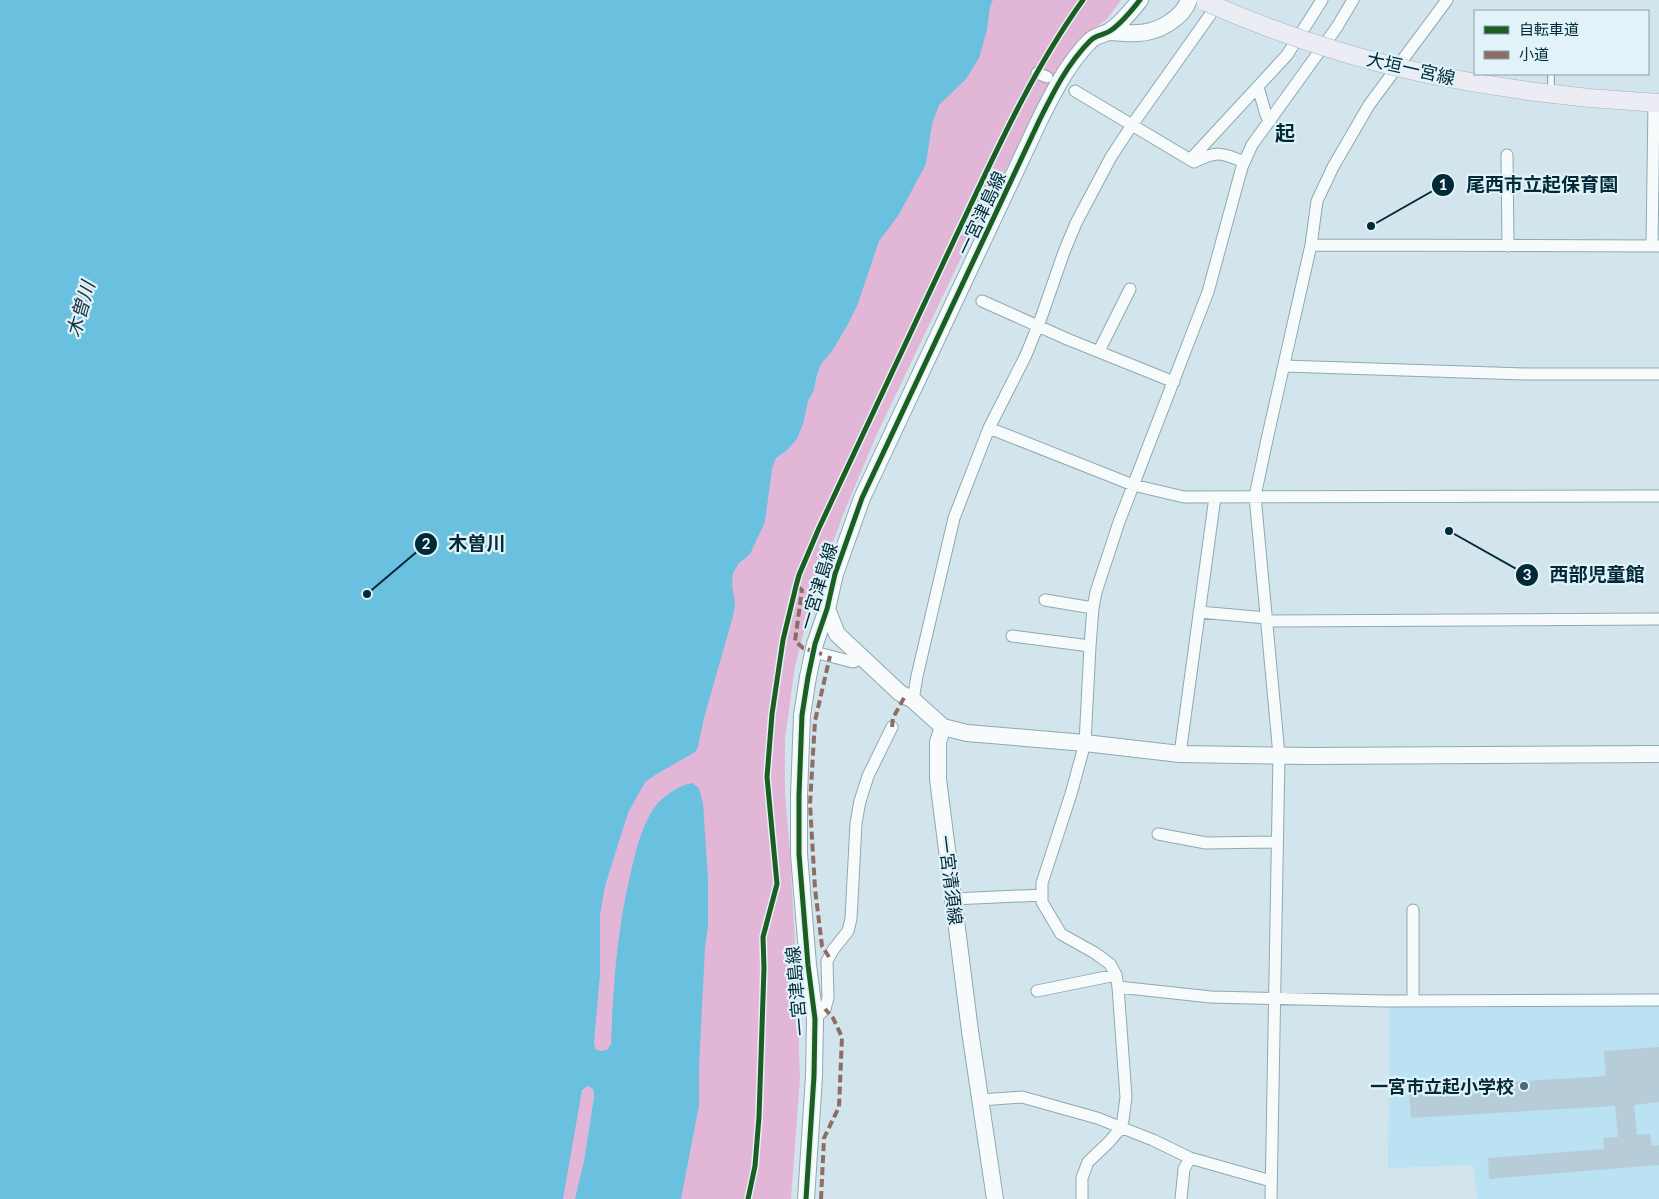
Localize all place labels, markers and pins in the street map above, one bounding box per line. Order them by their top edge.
callout: 尾西市立起保育園 [1431,168,1628,202]
callout: 木曽川 [414,527,516,561]
callout: 西部児童館 [1515,558,1655,592]
place label: 一宮市立起小学校 [1370,1075,1514,1097]
marker: 一宮市立起小学校 [1518,1080,1530,1092]

